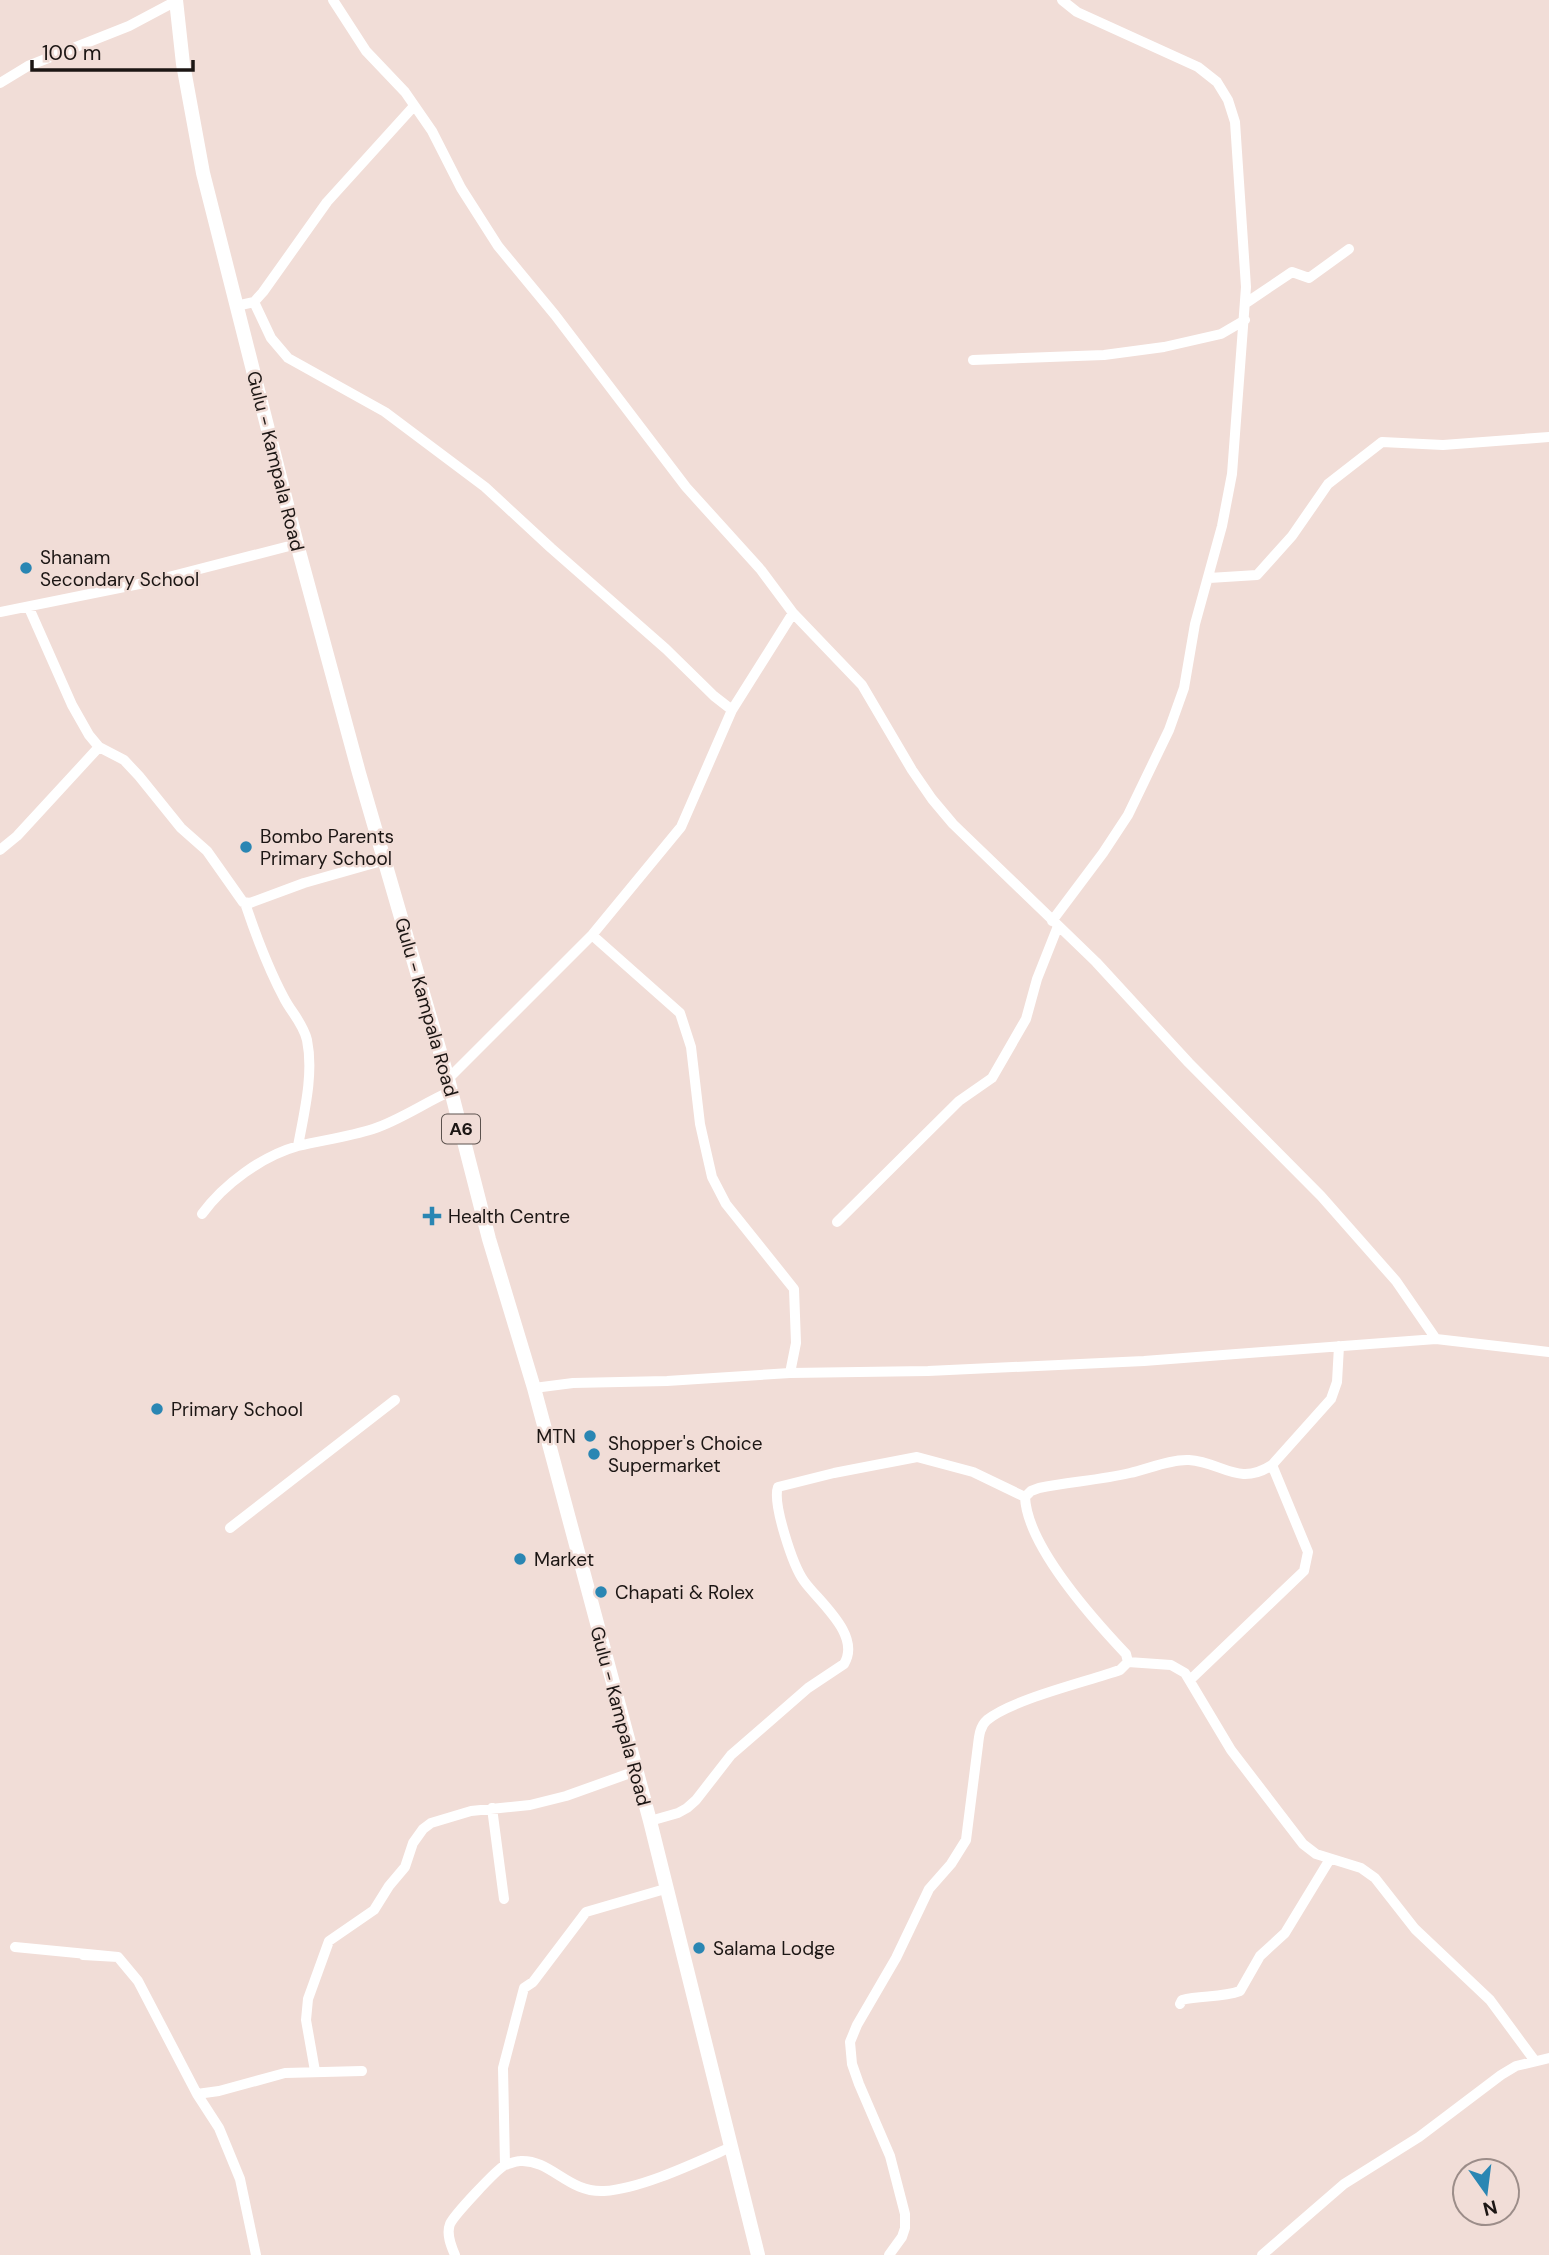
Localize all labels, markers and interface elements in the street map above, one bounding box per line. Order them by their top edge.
scale bar [32,28,192,72]
text: 100 m [42,39,102,67]
street label: Gulu - Kampala Road [241,368,310,554]
place label: Shanam Secondary School [40,545,199,592]
marker: Shanam Secondary School [18,560,34,576]
place label: Bombo Parents Primary School [260,824,394,871]
marker: Bombo Parents Primary School [238,839,254,855]
street label: Gulu - Kampala Road [389,915,464,1099]
road number: A6 [442,1114,480,1144]
place label: Health Centre [448,1204,570,1229]
marker: Health Centre [422,1206,442,1226]
place label: Primary School [171,1397,303,1422]
marker: Primary School [149,1401,165,1417]
place label: MTN [536,1424,576,1449]
marker: MTN [582,1428,598,1444]
place label: Shopper's Choice Supermarket [608,1431,762,1478]
marker: Shopper's Choice Supermarket [586,1446,602,1462]
place label: Market [534,1547,594,1572]
marker: Market [512,1551,528,1567]
place label: Chapati & Rolex [615,1580,754,1605]
marker: Chapati & Rolex [593,1584,609,1600]
street label: Gulu - Kampala Road [585,1624,657,1809]
place label: Salama Lodge [713,1936,835,1961]
marker: Salama Lodge [691,1940,707,1956]
north arrow [1451,2157,1521,2227]
text: N [1480,2194,1500,2222]

